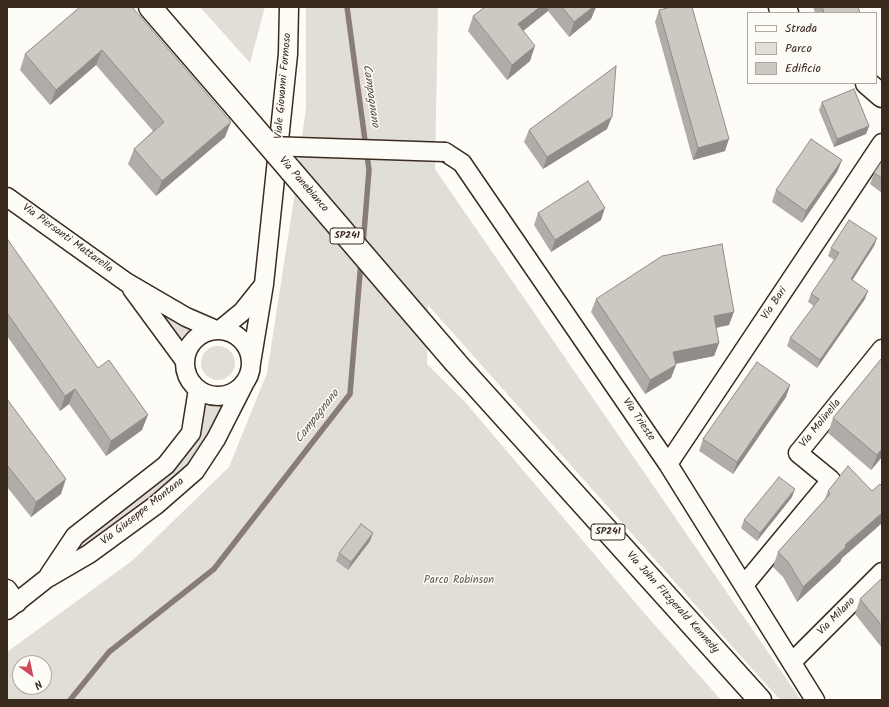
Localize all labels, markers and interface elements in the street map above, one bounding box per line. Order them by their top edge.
legend [747,12,877,84]
text: Strada [785,19,817,38]
street label: Viale Giovanni Formoso [273,32,295,140]
text: Parco [785,39,812,58]
text: Edificio [785,59,821,78]
water label: Campagnano [358,64,382,128]
street label: Via Panebianco [275,155,331,215]
street label: Via Piersanti Mattarella [19,202,115,276]
road number: SP241 [330,228,364,244]
street label: Via Bari [759,285,791,323]
water label: Campagnano [293,388,343,446]
street label: Via Trieste [619,396,657,444]
street label: Via Molinella [798,397,844,451]
street label: Via Giuseppe Montana [99,475,187,549]
road number: SP241 [591,524,625,540]
street label: Via John Fitzgerald Kennedy [623,549,721,657]
park label: Parco Robinson [424,574,494,588]
street label: Via Milano [815,595,859,639]
north arrow [12,655,52,695]
text: N [30,675,46,694]

